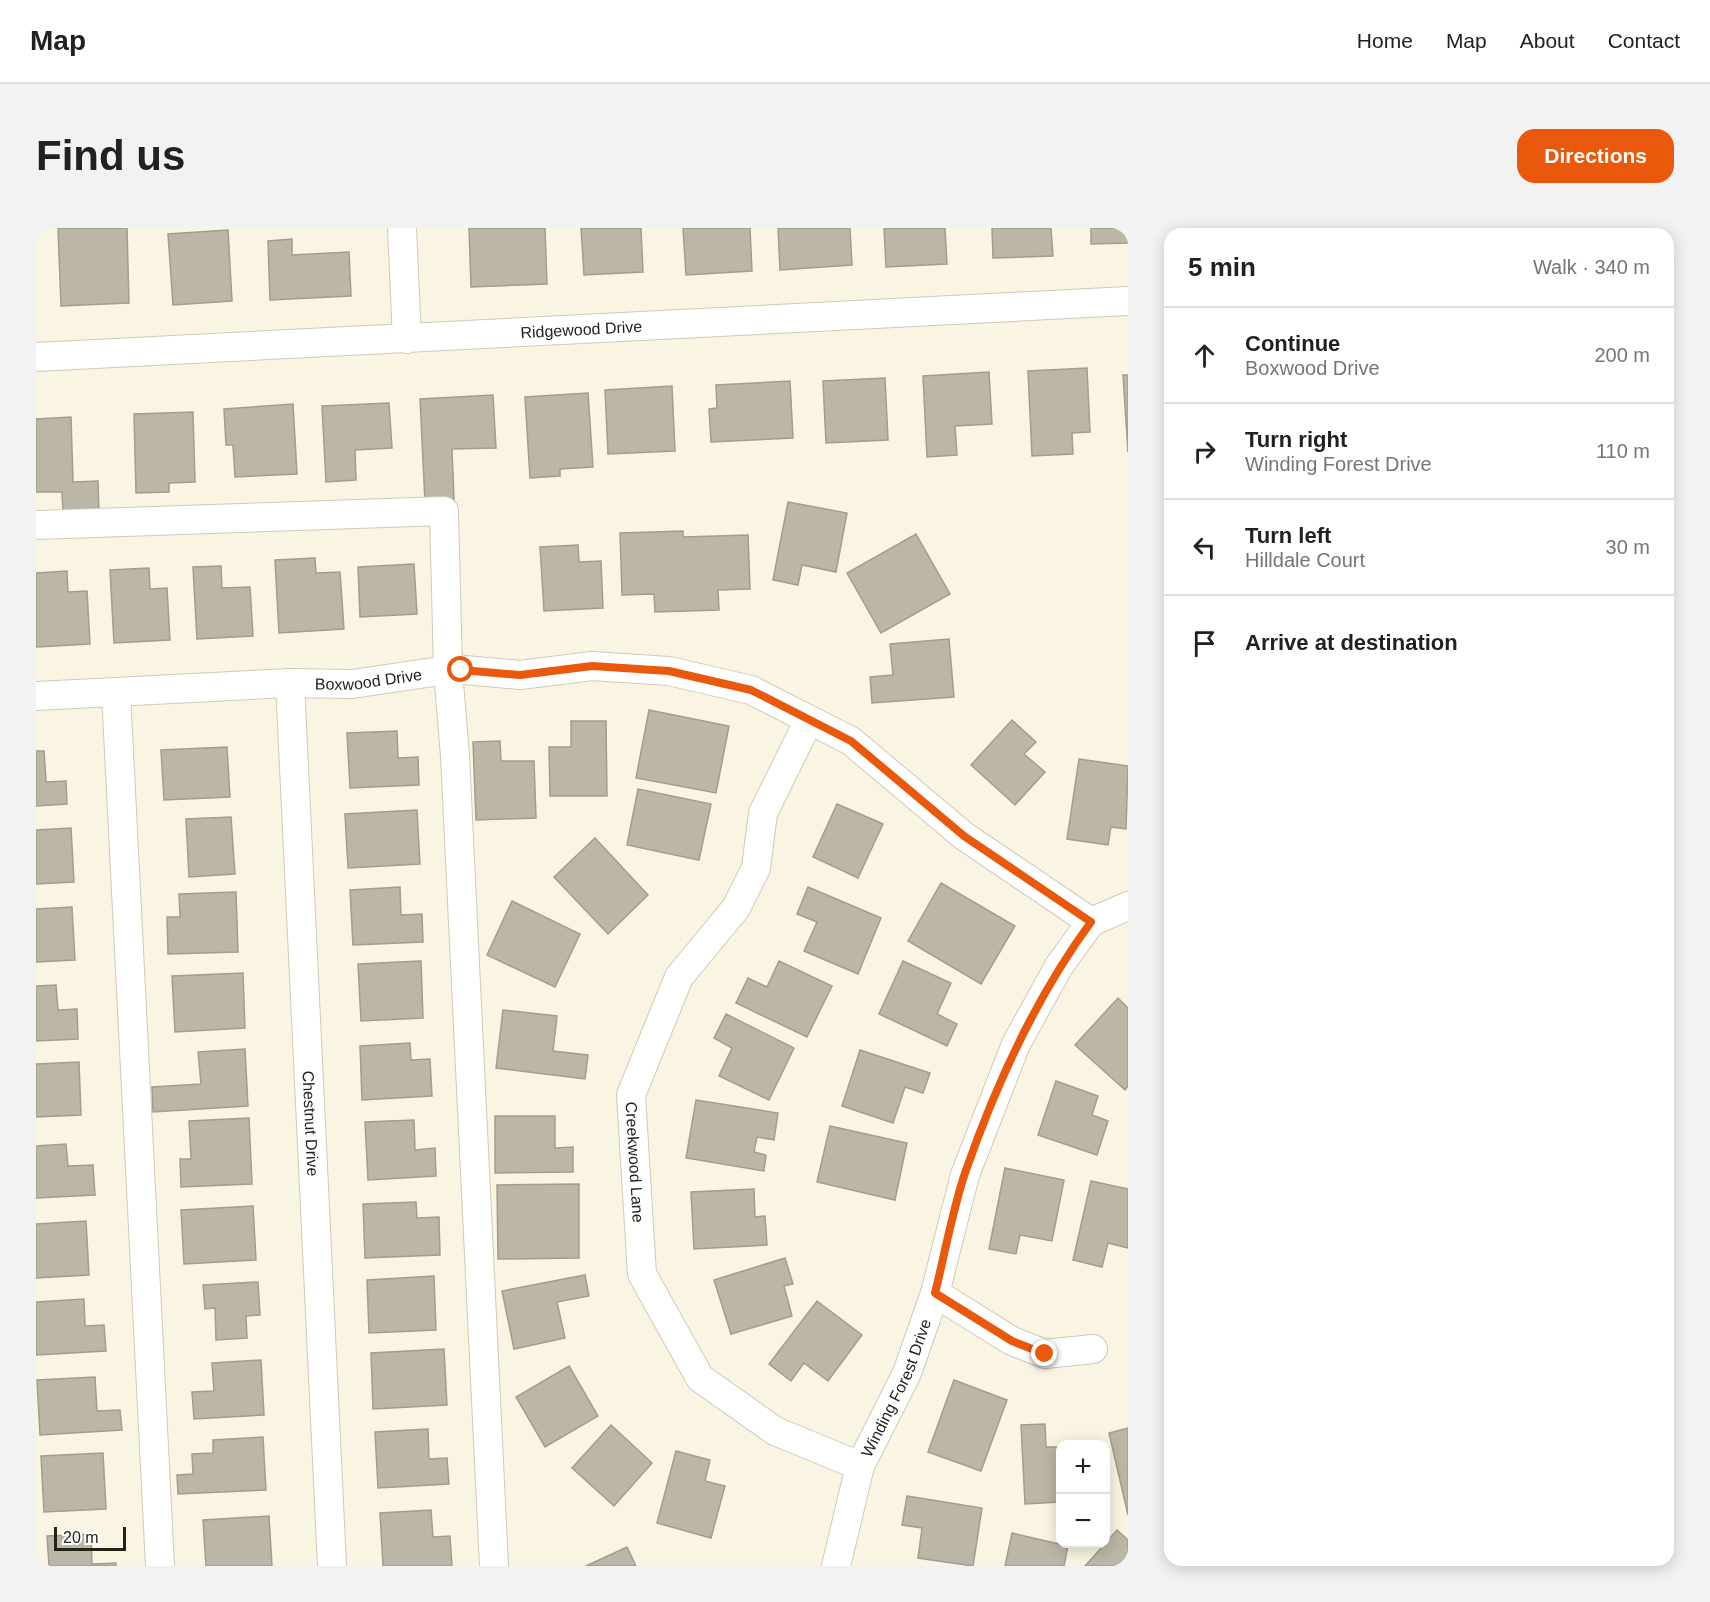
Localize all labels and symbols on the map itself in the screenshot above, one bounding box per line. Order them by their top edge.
street label: Ridgewood Drive [520,318,643,341]
route start [447,656,473,682]
street label: Boxwood Drive [315,666,423,693]
street label: Chestnut Drive [299,1070,321,1177]
street label: Creekwood Lane [622,1101,647,1223]
street label: Winding Forest Drive [858,1317,934,1460]
route end [1031,1340,1057,1366]
scale bar [54,1524,126,1552]

